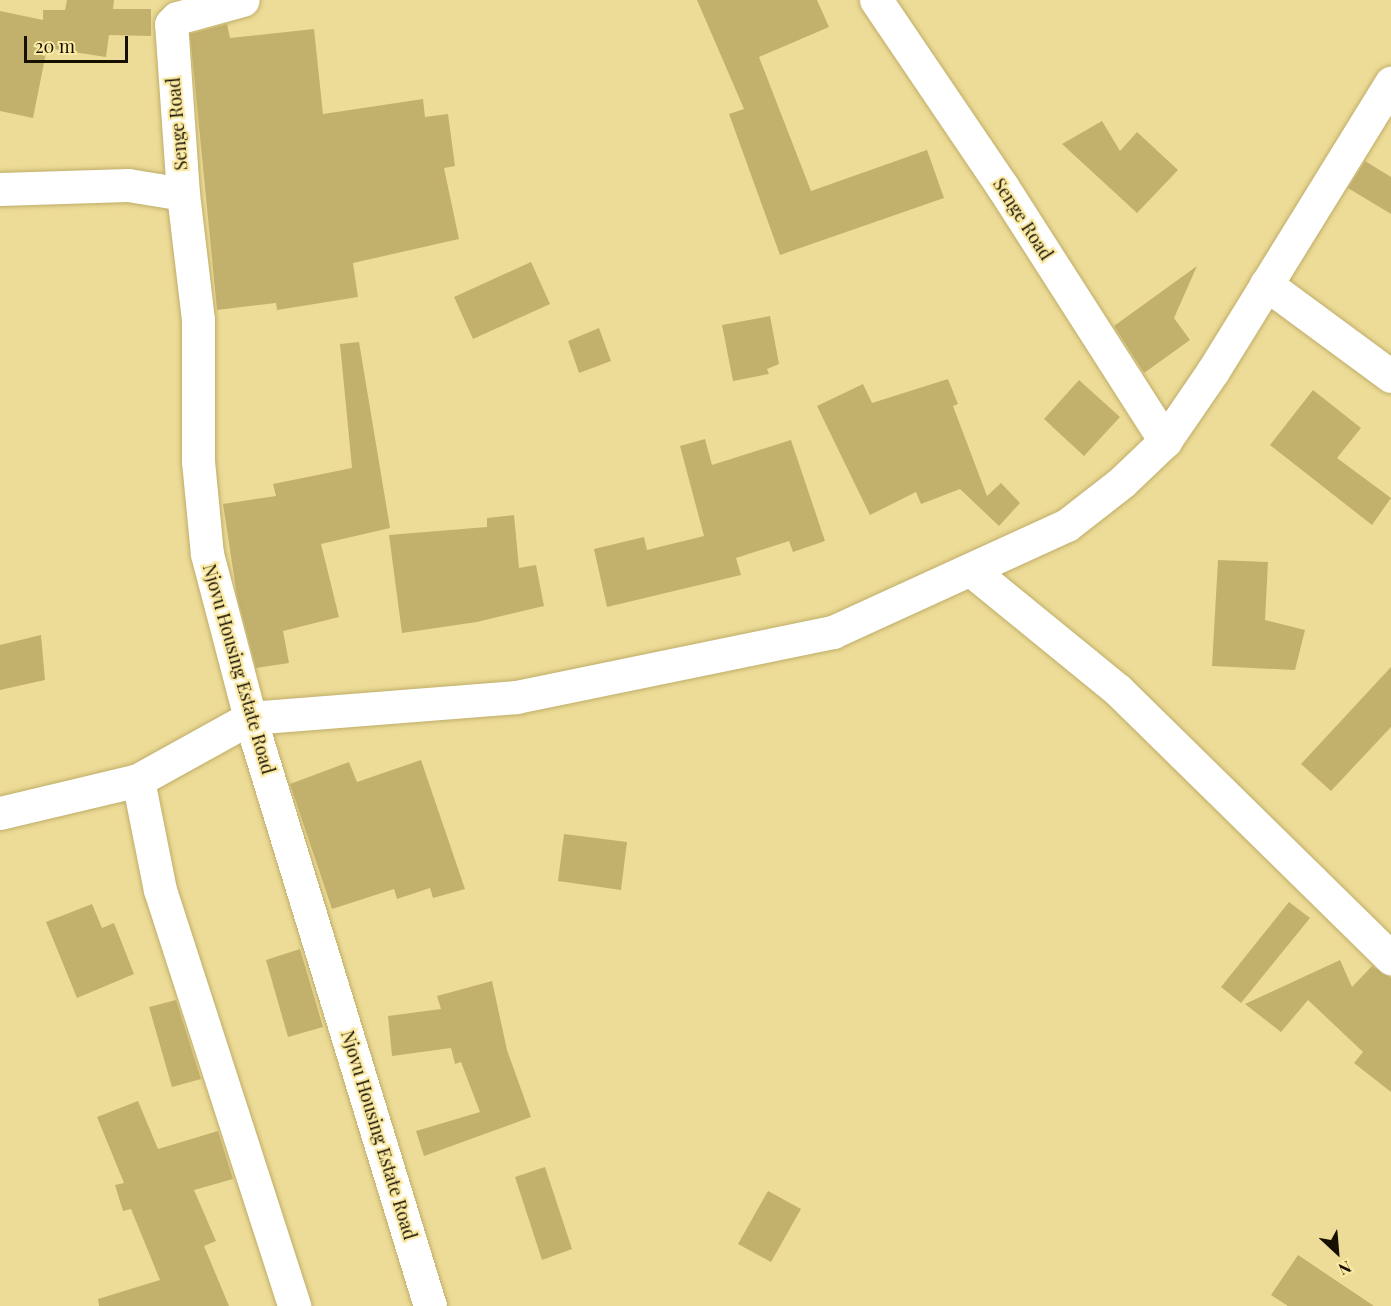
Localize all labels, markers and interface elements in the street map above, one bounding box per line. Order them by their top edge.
scale bar [27,24,130,62]
text: 20 m [35,34,75,58]
street label: Senge Road [162,77,192,171]
street label: Senge Road [989,174,1057,264]
street label: Njovu Housing Estate Road [199,561,279,777]
street label: Njovu Housing Estate Road [337,1028,421,1242]
north arrow [1307,1222,1367,1282]
text: N [1335,1257,1355,1281]

